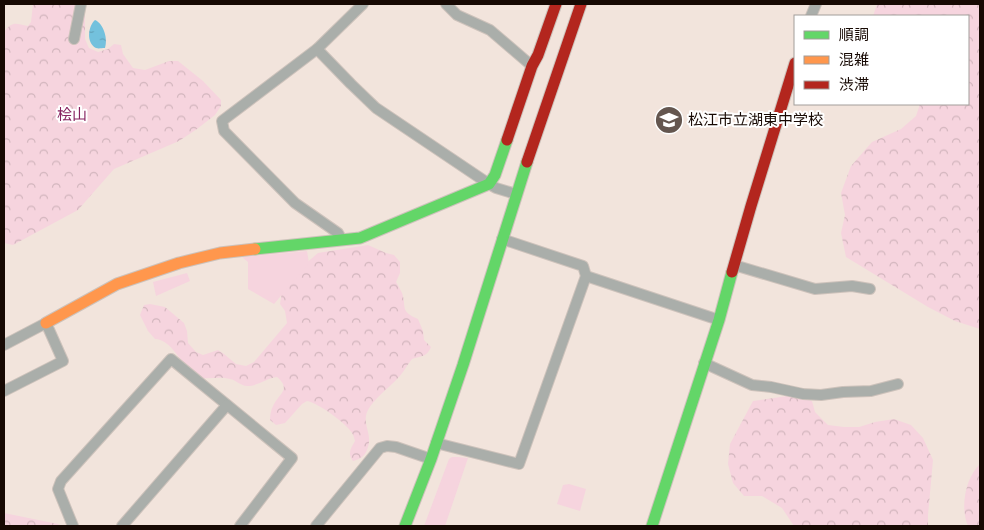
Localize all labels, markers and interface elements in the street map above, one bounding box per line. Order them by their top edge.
legend [794,15,969,105]
text: 順調 [839,26,869,43]
text: 混雑 [839,51,869,68]
text: 渋滞 [839,76,869,93]
school or university icon: 松江市立湖東中学校 [654,105,684,135]
park label: 桧山 [57,106,87,123]
place label: 松江市立湖東中学校 [688,111,823,128]

